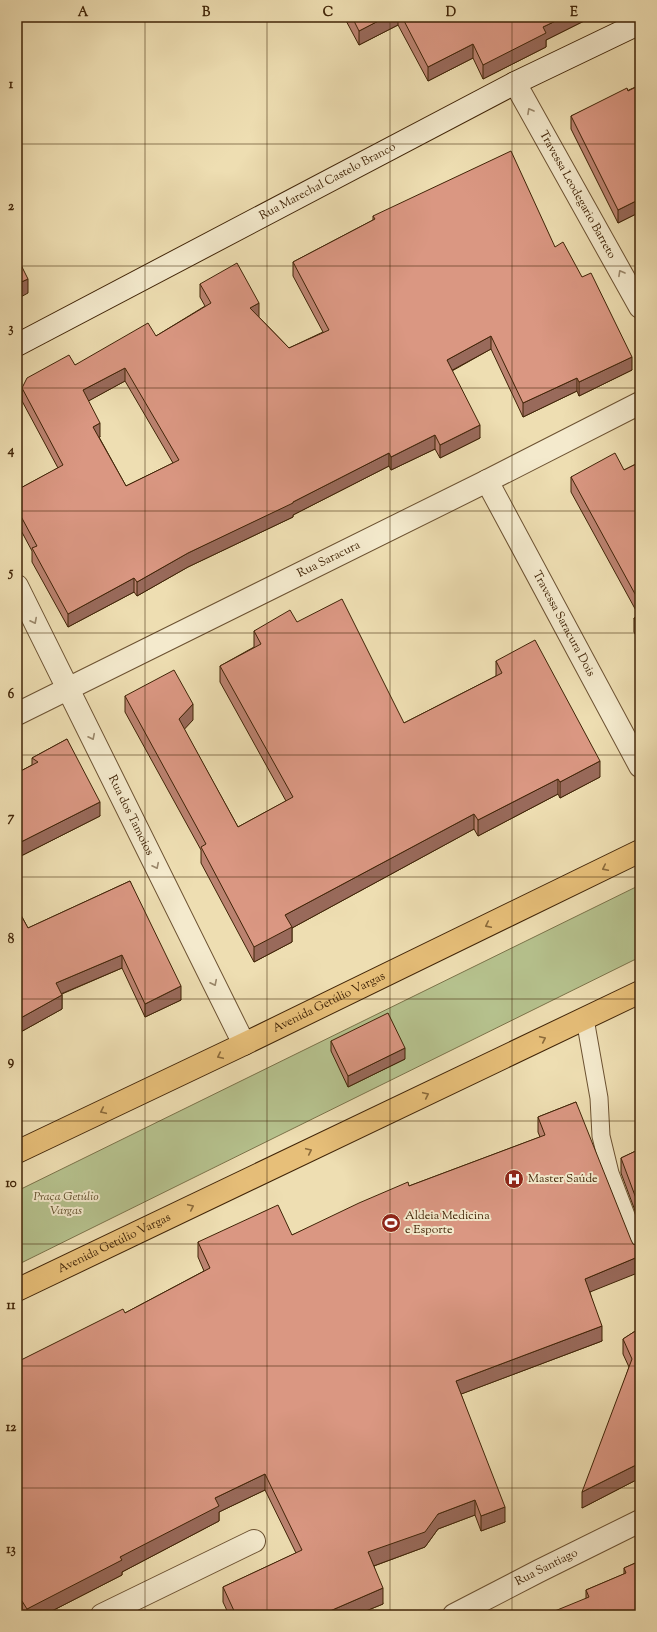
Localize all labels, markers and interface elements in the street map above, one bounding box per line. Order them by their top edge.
text: A [78,4,89,22]
text: B [202,4,211,22]
text: C [323,4,333,22]
text: D [446,4,456,22]
text: E [570,4,578,22]
text: 1 [9,76,14,94]
one-way arrow [528,108,535,115]
street label: Travessa Leodegario Barreto [534,127,621,263]
street label: Rua Marechal Castelo Branco [256,138,400,225]
text: 2 [8,198,15,216]
one-way arrow [618,270,626,277]
text: 3 [8,320,14,338]
text: 4 [7,442,15,460]
street label: Rua Saracura [294,536,364,583]
text: 5 [8,564,14,582]
street label: Travessa Saracura Dois [528,567,600,680]
one-way arrow [30,616,37,624]
text: 6 [8,686,15,704]
one-way arrow [88,733,95,740]
street label: Rua dos Tamoios [103,772,158,859]
text: 7 [8,809,15,827]
one-way arrow [151,862,159,869]
one-way arrow [602,863,609,871]
one-way arrow [485,920,492,928]
text: 8 [8,931,15,949]
street label: Avenida Getúlio Vargas [270,967,389,1038]
one-way arrow [209,978,217,986]
one-way arrow [539,1036,547,1044]
one-way arrow [217,1051,224,1059]
text: 9 [8,1053,15,1071]
one-way arrow [422,1092,429,1100]
one-way arrow [99,1106,107,1114]
one-way arrow [304,1148,312,1156]
hospital icon: Master Saúde [503,1168,525,1190]
place label: Master Saúde [528,1170,598,1188]
text: 10 [5,1175,17,1193]
park label: Praça Getúlio Vargas [33,1188,99,1220]
one-way arrow [187,1204,195,1212]
place label: Aldeia Medicina e Esporte [405,1207,490,1239]
street label: Avenida Getúlio Vargas [55,1209,174,1278]
sports icon: Aldeia Medicina e Esporte [380,1212,402,1234]
text: 11 [7,1297,16,1315]
text: 12 [6,1419,17,1437]
text: 13 [6,1541,16,1559]
street label: Rua Santiago [512,1544,581,1591]

